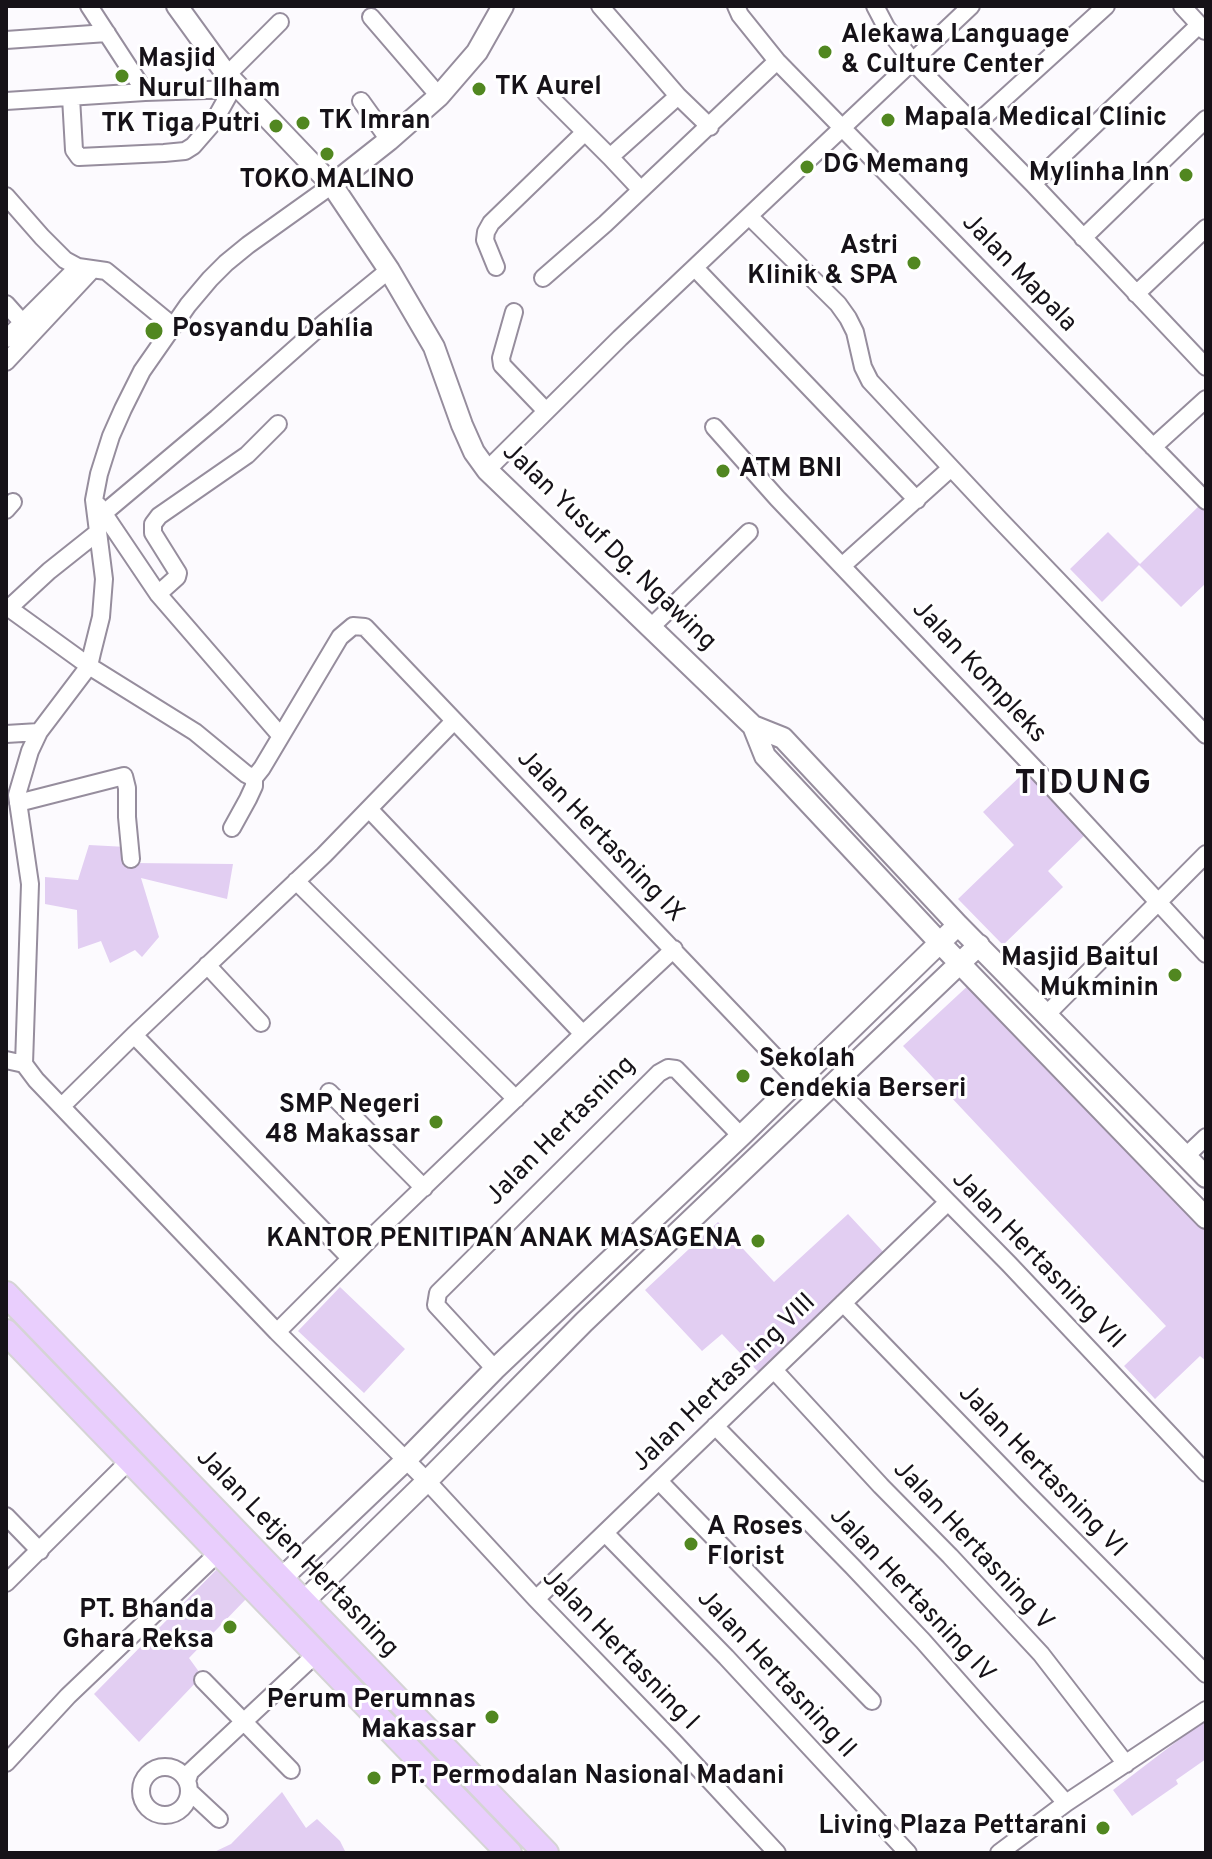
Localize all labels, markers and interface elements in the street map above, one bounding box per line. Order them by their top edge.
place label: Alekawa Language & Culture Center [841,21,1070,82]
marker: Alekawa Language & Culture Center [816,43,834,61]
place label: Masjid Nurul Ilham [138,45,280,106]
marker: Masjid Nurul Ilham [113,67,131,85]
place label: TK Aurel [495,73,602,105]
marker: TK Aurel [470,80,488,98]
place label: Mapala Medical Clinic [904,104,1167,136]
place label: TK Imran [319,107,431,139]
place label: TK Tiga Putri [101,110,260,142]
marker: Mapala Medical Clinic [879,111,897,129]
marker: TK Imran [294,114,312,132]
marker: TK Tiga Putri [267,117,285,135]
marker: TOKO MALINO [318,145,336,163]
place label: DG Memang [823,151,969,183]
marker: DG Memang [798,158,816,176]
place label: Mylinha Inn [1029,159,1170,191]
place label: TOKO MALINO [239,166,415,198]
marker: Mylinha Inn [1177,166,1195,184]
street label: Jalan Mapala [954,208,1082,340]
place label: Astri Klinik & SPA [747,232,898,294]
marker: Astri Klinik & SPA [905,254,923,272]
place label: Posyandu Dahlia [172,315,373,347]
marker: Posyandu Dahlia [143,320,165,342]
street label: Jalan Yusuf Dg. Ngawing [494,437,722,659]
place label: ATM BNI [739,455,842,487]
marker: ATM BNI [714,462,732,480]
street label: Jalan Kompleks [904,595,1052,751]
street label: Jalan Hertasning IX [509,744,689,930]
district label: TIDUNG [1015,766,1153,806]
place label: Masjid Baitul Mukminin [1001,944,1159,1006]
marker: Masjid Baitul Mukminin [1166,966,1184,984]
place label: Sekolah Cendekia Berseri [759,1045,966,1106]
street label: Jalan Hertasning [481,1051,643,1213]
marker: Sekolah Cendekia Berseri [734,1067,752,1085]
place label: SMP Negeri 48 Makassar [265,1091,420,1152]
marker: SMP Negeri 48 Makassar [427,1113,445,1131]
street label: Jalan Hertasning VII [944,1165,1130,1357]
place label: KANTOR PENITIPAN ANAK MASAGENA [266,1225,742,1257]
marker: KANTOR PENITIPAN ANAK MASAGENA [749,1232,767,1250]
street label: Jalan Hertasning VIII [627,1288,823,1480]
street label: Jalan Hertasning VI [950,1379,1132,1565]
street label: Jalan Letjen Hertasning [188,1443,404,1665]
street label: Jalan Hertasning V [885,1455,1059,1639]
street label: Jalan Hertasning IV [821,1502,1001,1690]
place label: A Roses Florist [707,1513,803,1574]
marker: A Roses Florist [682,1535,700,1553]
street label: Jalan Hertasning I [534,1564,704,1738]
street label: Jalan Hertasning II [689,1584,861,1766]
place label: PT. Bhanda Ghara Reksa [62,1596,214,1658]
marker: PT. Bhanda Ghara Reksa [221,1618,239,1636]
place label: Perum Perumnas Makassar [267,1686,476,1748]
marker: Perum Perumnas Makassar [483,1708,501,1726]
place label: PT. Permodalan Nasional Madani [390,1762,784,1794]
marker: PT. Permodalan Nasional Madani [365,1769,383,1787]
place label: Living Plaza Pettarani [819,1812,1087,1844]
marker: Living Plaza Pettarani [1094,1819,1112,1837]

